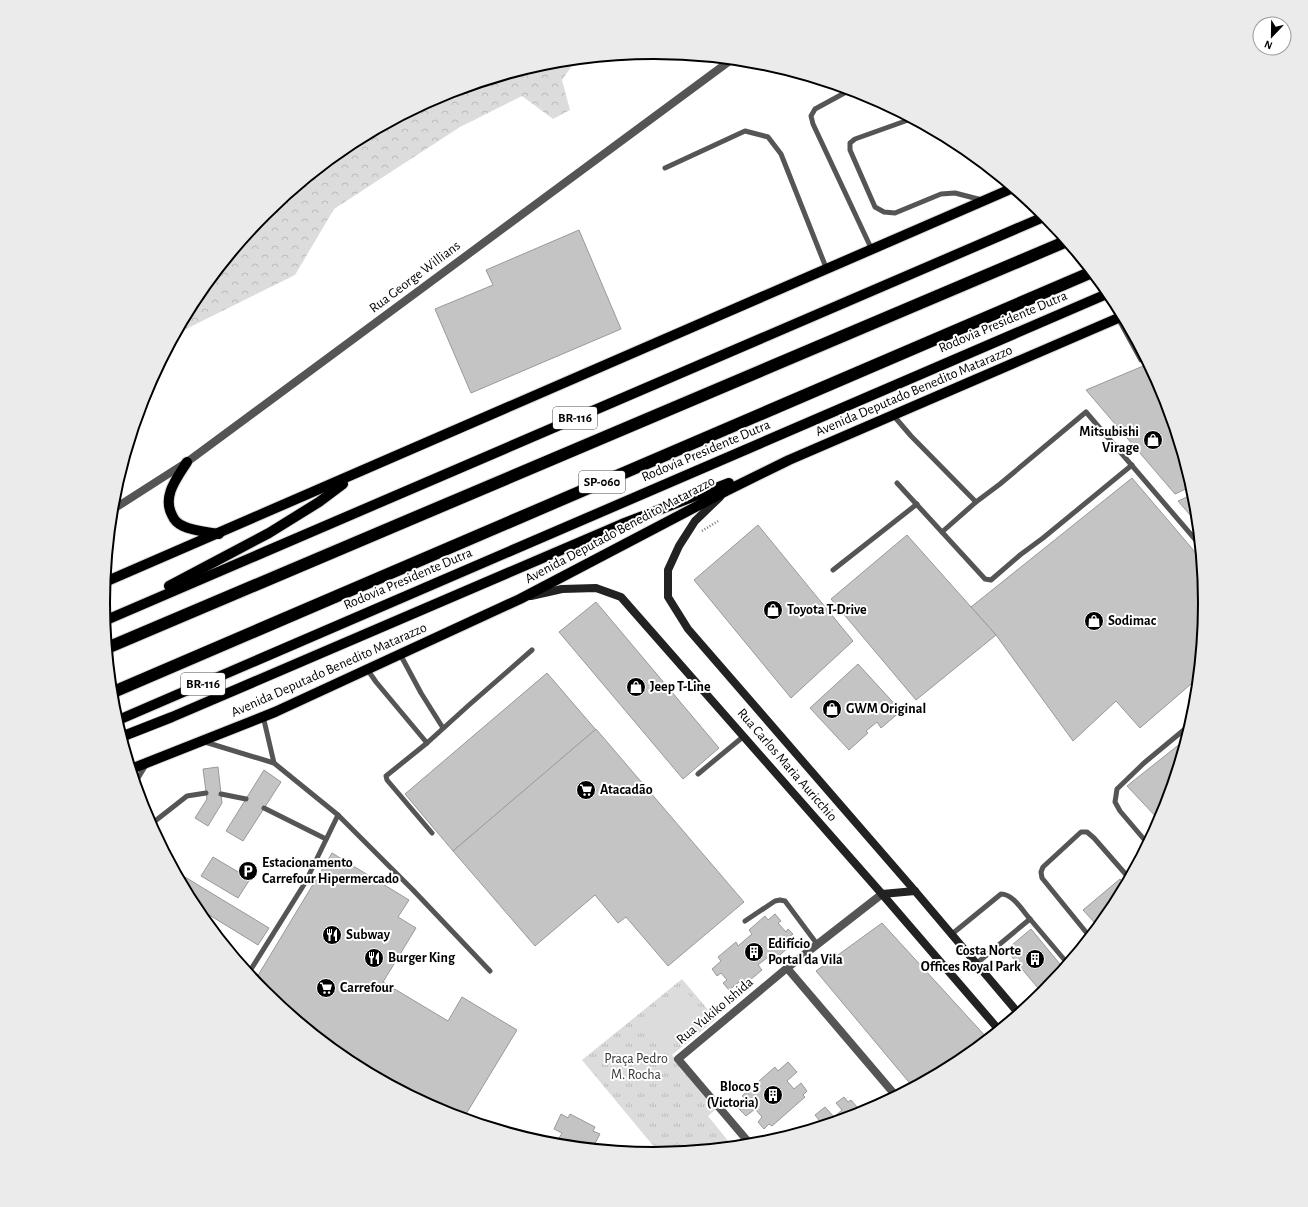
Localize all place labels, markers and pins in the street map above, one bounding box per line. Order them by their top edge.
place label: Mitsubishi Virage [1079,425,1139,455]
shop icon: Mitsubishi Virage [1142,429,1164,451]
shop icon: Toyota T-Drive [762,599,784,621]
place label: Toyota T-Drive [787,603,867,617]
shop icon: Sodimac [1083,610,1105,632]
place label: Sodimac [1108,614,1157,628]
shop icon: Jeep T-Line [625,676,647,698]
place label: Jeep T-Line [650,680,711,694]
shop icon: GWM Original [821,698,843,720]
place label: GWM Original [846,702,926,716]
supermarket icon: Atacadão [575,779,597,801]
place label: Atacadão [600,783,653,797]
place label: Estacionamento Carrefour Hipermercado [262,856,399,886]
parking icon: Estacionamento Carrefour Hipermercado [237,860,259,882]
restaurant icon: Subway [321,924,343,946]
place label: Subway [346,928,391,942]
place label: Edifício Portal da Vila [768,937,843,967]
building icon: Edifício Portal da Vila [743,941,765,963]
place label: Costa Norte Offices Royal Park [921,944,1021,974]
restaurant icon: Burger King [363,947,385,969]
building icon: Costa Norte Offices Royal Park [1024,948,1046,970]
place label: Burger King [388,951,456,965]
supermarket icon: Carrefour [315,977,337,999]
place label: Carrefour [340,981,394,995]
place label: Bloco 5 (Victoria) [707,1080,759,1110]
building icon: Bloco 5 (Victoria) [762,1084,784,1106]

